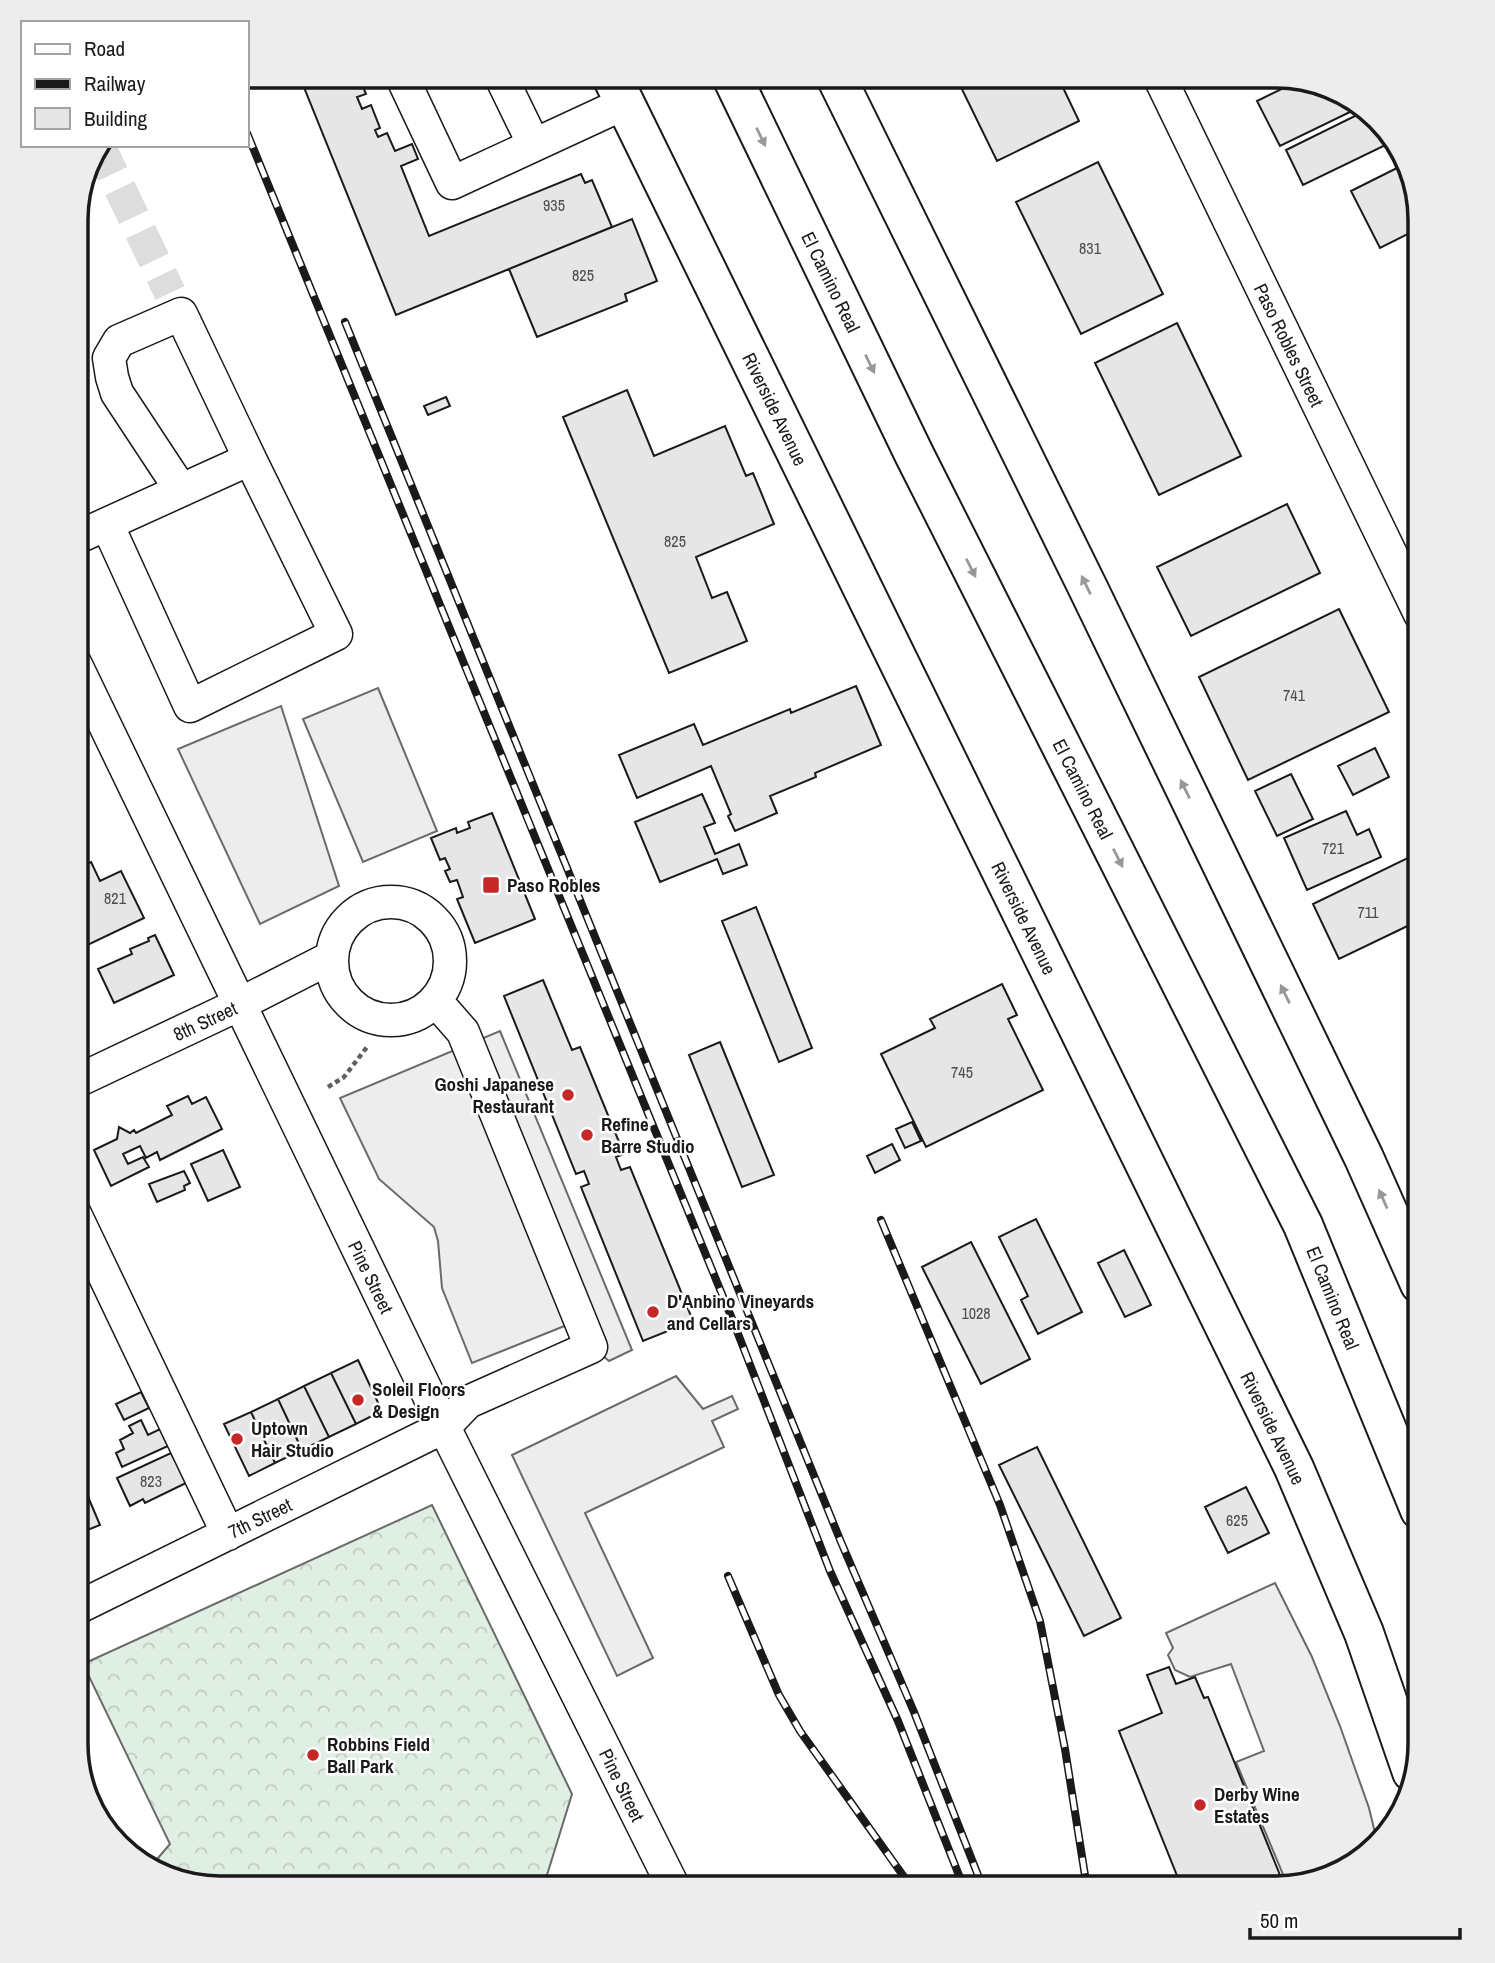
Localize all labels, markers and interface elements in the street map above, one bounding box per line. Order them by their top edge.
legend [21,21,248,147]
text: Road [84,34,125,63]
text: Railway [84,69,146,98]
text: Building [84,104,148,133]
one-way arrow [755,127,766,147]
house number: 935 [543,194,565,216]
street label: El Camino Real [795,227,867,337]
house number: 831 [1079,237,1102,259]
house number: 825 [572,264,594,286]
street label: Paso Robles Street [1248,279,1330,412]
street label: Riverside Avenue [736,348,814,470]
one-way arrow [865,354,876,374]
house number: 825 [664,530,686,552]
one-way arrow [966,558,977,578]
one-way arrow [1081,575,1092,595]
house number: 741 [1283,684,1306,706]
street label: El Camino Real [1047,734,1119,844]
one-way arrow [1180,779,1191,799]
house number: 721 [1322,837,1345,859]
one-way arrow [1112,848,1123,868]
street label: Riverside Avenue [985,857,1063,979]
place label: Paso Robles [507,872,601,898]
marker: Paso Robles [481,875,501,895]
house number: 821 [104,887,127,909]
house number: 711 [1358,901,1379,923]
one-way arrow [1279,984,1290,1004]
street label: 8th Street [169,995,242,1047]
house number: 745 [951,1061,973,1083]
place label: Goshi Japanese Restaurant [434,1071,554,1119]
marker: Goshi Japanese Restaurant [560,1087,576,1103]
place label: Refine Barre Studio [601,1111,695,1159]
marker: Refine Barre Studio [579,1127,595,1143]
one-way arrow [1377,1189,1388,1210]
street label: Pine Street [342,1236,400,1318]
street label: El Camino Real [1301,1243,1365,1353]
place label: D'Anbino Vineyards and Cellars [667,1288,814,1336]
house number: 1028 [961,1302,991,1324]
marker: D'Anbino Vineyards and Cellars [645,1304,661,1320]
street label: Riverside Avenue [1234,1367,1312,1489]
place label: Soleil Floors & Design [372,1376,466,1424]
marker: Soleil Floors & Design [350,1392,366,1408]
place label: Uptown Hair Studio [251,1415,334,1463]
marker: Uptown Hair Studio [229,1431,245,1447]
house number: 823 [140,1470,162,1492]
street label: 7th Street [224,1491,297,1544]
house number: 625 [1226,1509,1248,1531]
place label: Robbins Field Ball Park [327,1731,430,1779]
street label: Pine Street [593,1744,651,1826]
marker: Robbins Field Ball Park [305,1747,321,1763]
place label: Derby Wine Estates [1214,1781,1300,1829]
marker: Derby Wine Estates [1192,1797,1208,1813]
scale bar [1250,1896,1460,1940]
text: 50 m [1260,1906,1298,1935]

